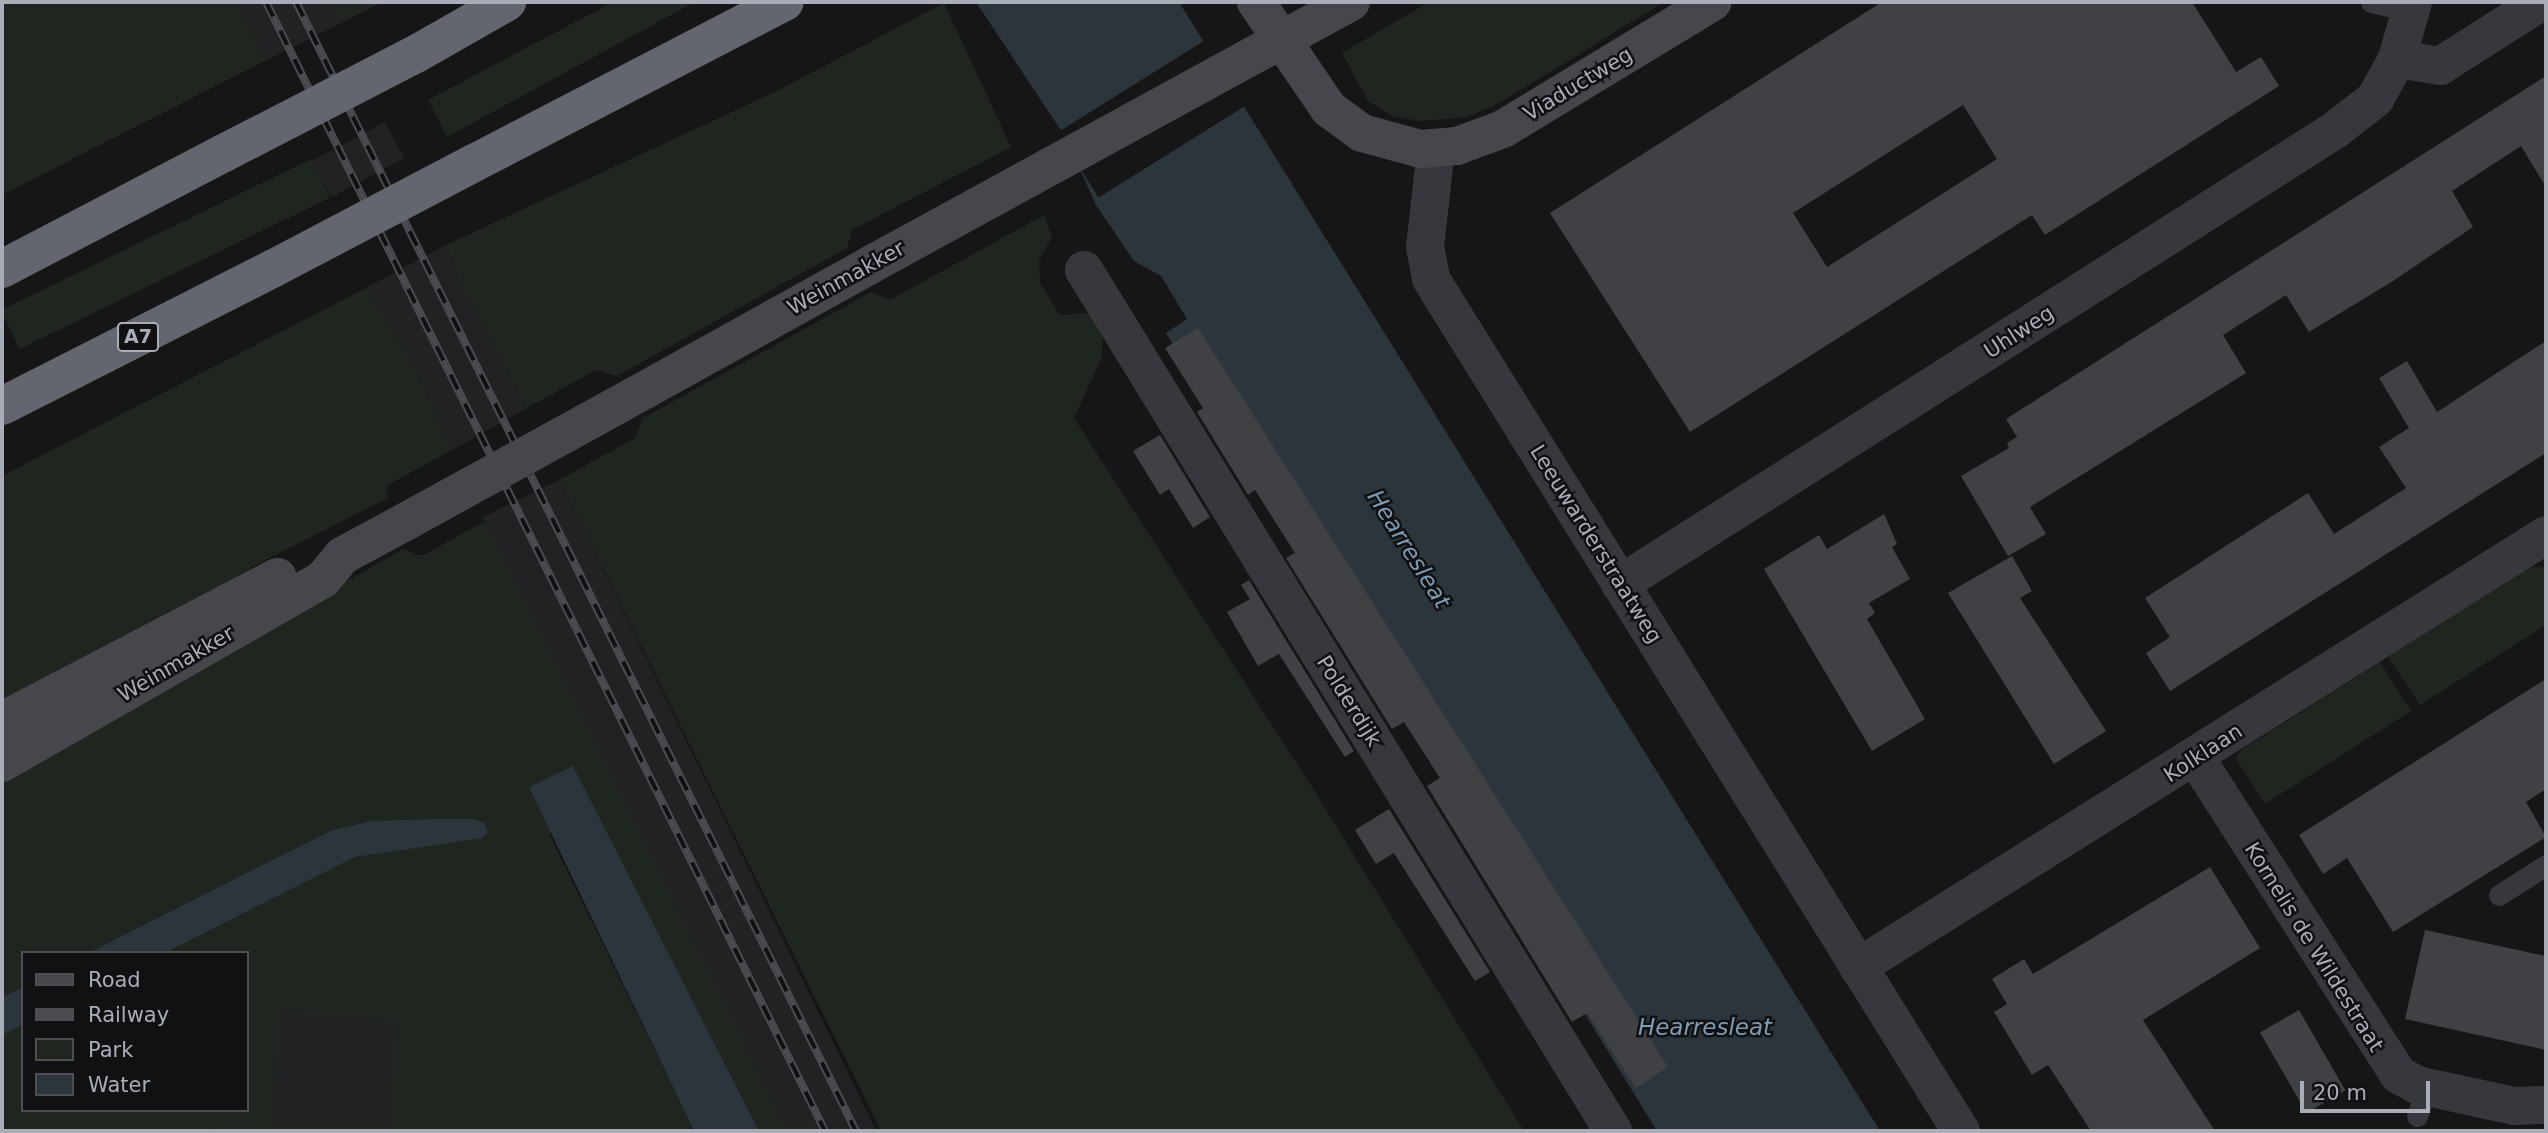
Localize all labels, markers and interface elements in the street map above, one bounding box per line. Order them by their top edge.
street label: Viaductweg [1519,42,1637,126]
street label: Weinmakker [783,235,909,321]
street label: Uhlweg [1979,300,2059,364]
road number: A7 [117,322,159,352]
street label: Leeuwarderstraatweg [1525,440,1667,648]
water label: Hearresleat [1362,485,1456,613]
street label: Weinmakker [113,621,239,707]
street label: Polderdijk [1311,651,1387,751]
street label: Kolklaan [2159,718,2247,788]
street label: Kornelis de Wildestraat [2239,838,2389,1056]
legend [21,951,248,1112]
text: Road [88,968,141,992]
text: Railway [88,1003,169,1027]
water label: Hearresleat [1638,1013,1772,1041]
text: Park [88,1038,133,1062]
scale bar [2303,1066,2432,1110]
text: Water [88,1073,150,1097]
text: 20 m [2313,1081,2367,1105]

